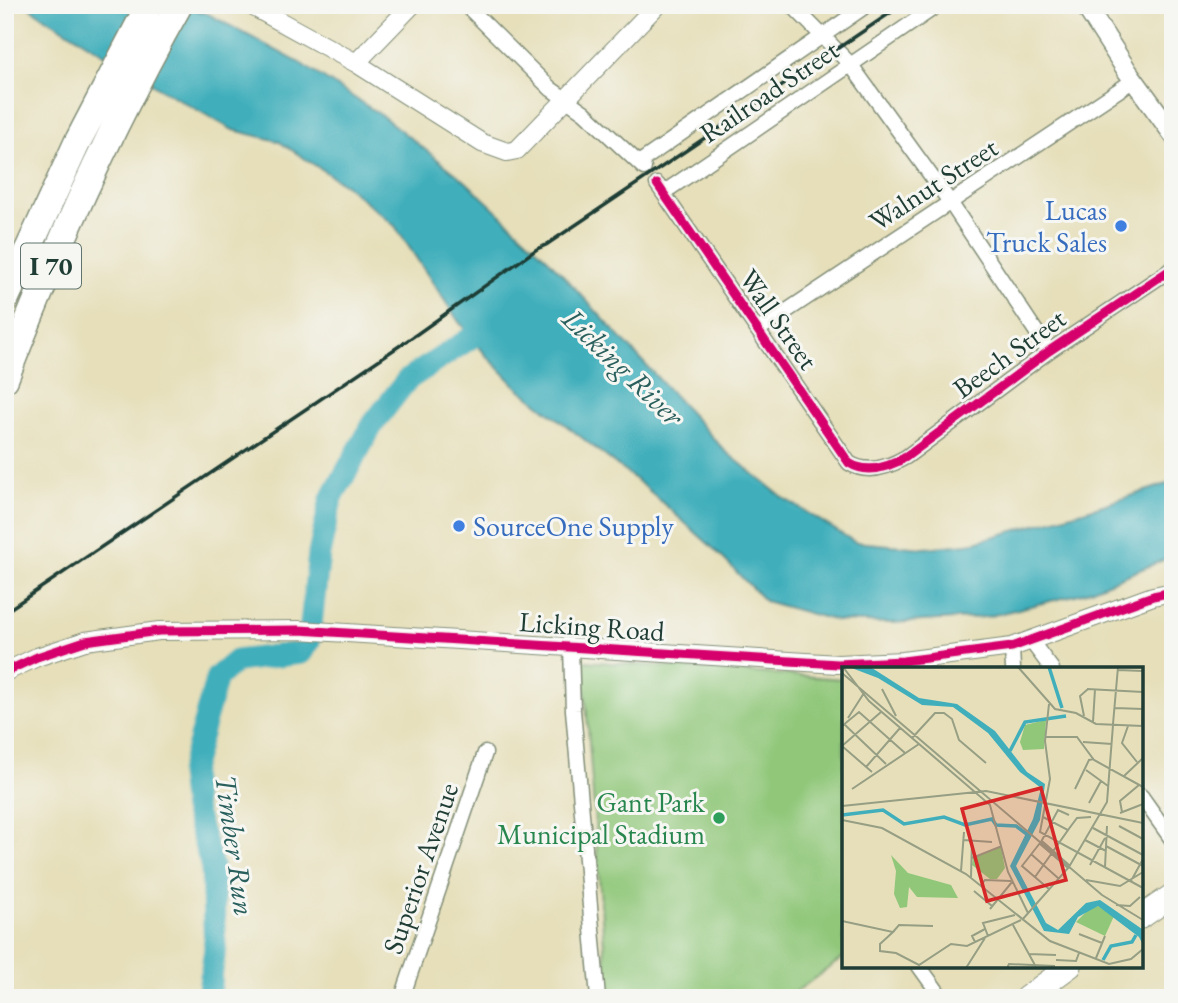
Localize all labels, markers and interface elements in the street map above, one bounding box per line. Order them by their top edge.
street label: Railroad Street [693,31,845,151]
street label: Walnut Street [862,129,1004,239]
place label: Lucas Truck Sales [986,192,1107,260]
marker: Lucas Truck Sales [1113,218,1129,234]
road number: I 70 [21,244,81,288]
street label: Wall Street [731,262,827,376]
water label: Licking River [554,298,693,435]
street label: Beech Street [946,300,1073,406]
place label: SourceOne Supply [473,508,675,544]
marker: SourceOne Supply [451,518,467,534]
street label: Licking Road [518,603,667,649]
inset map [842,667,1143,968]
water label: Timber Run [206,772,265,918]
street label: Superior Avenue [374,778,466,958]
place label: Gant Park Municipal Stadium [497,784,706,852]
marker: Gant Park Municipal Stadium [711,810,727,826]

